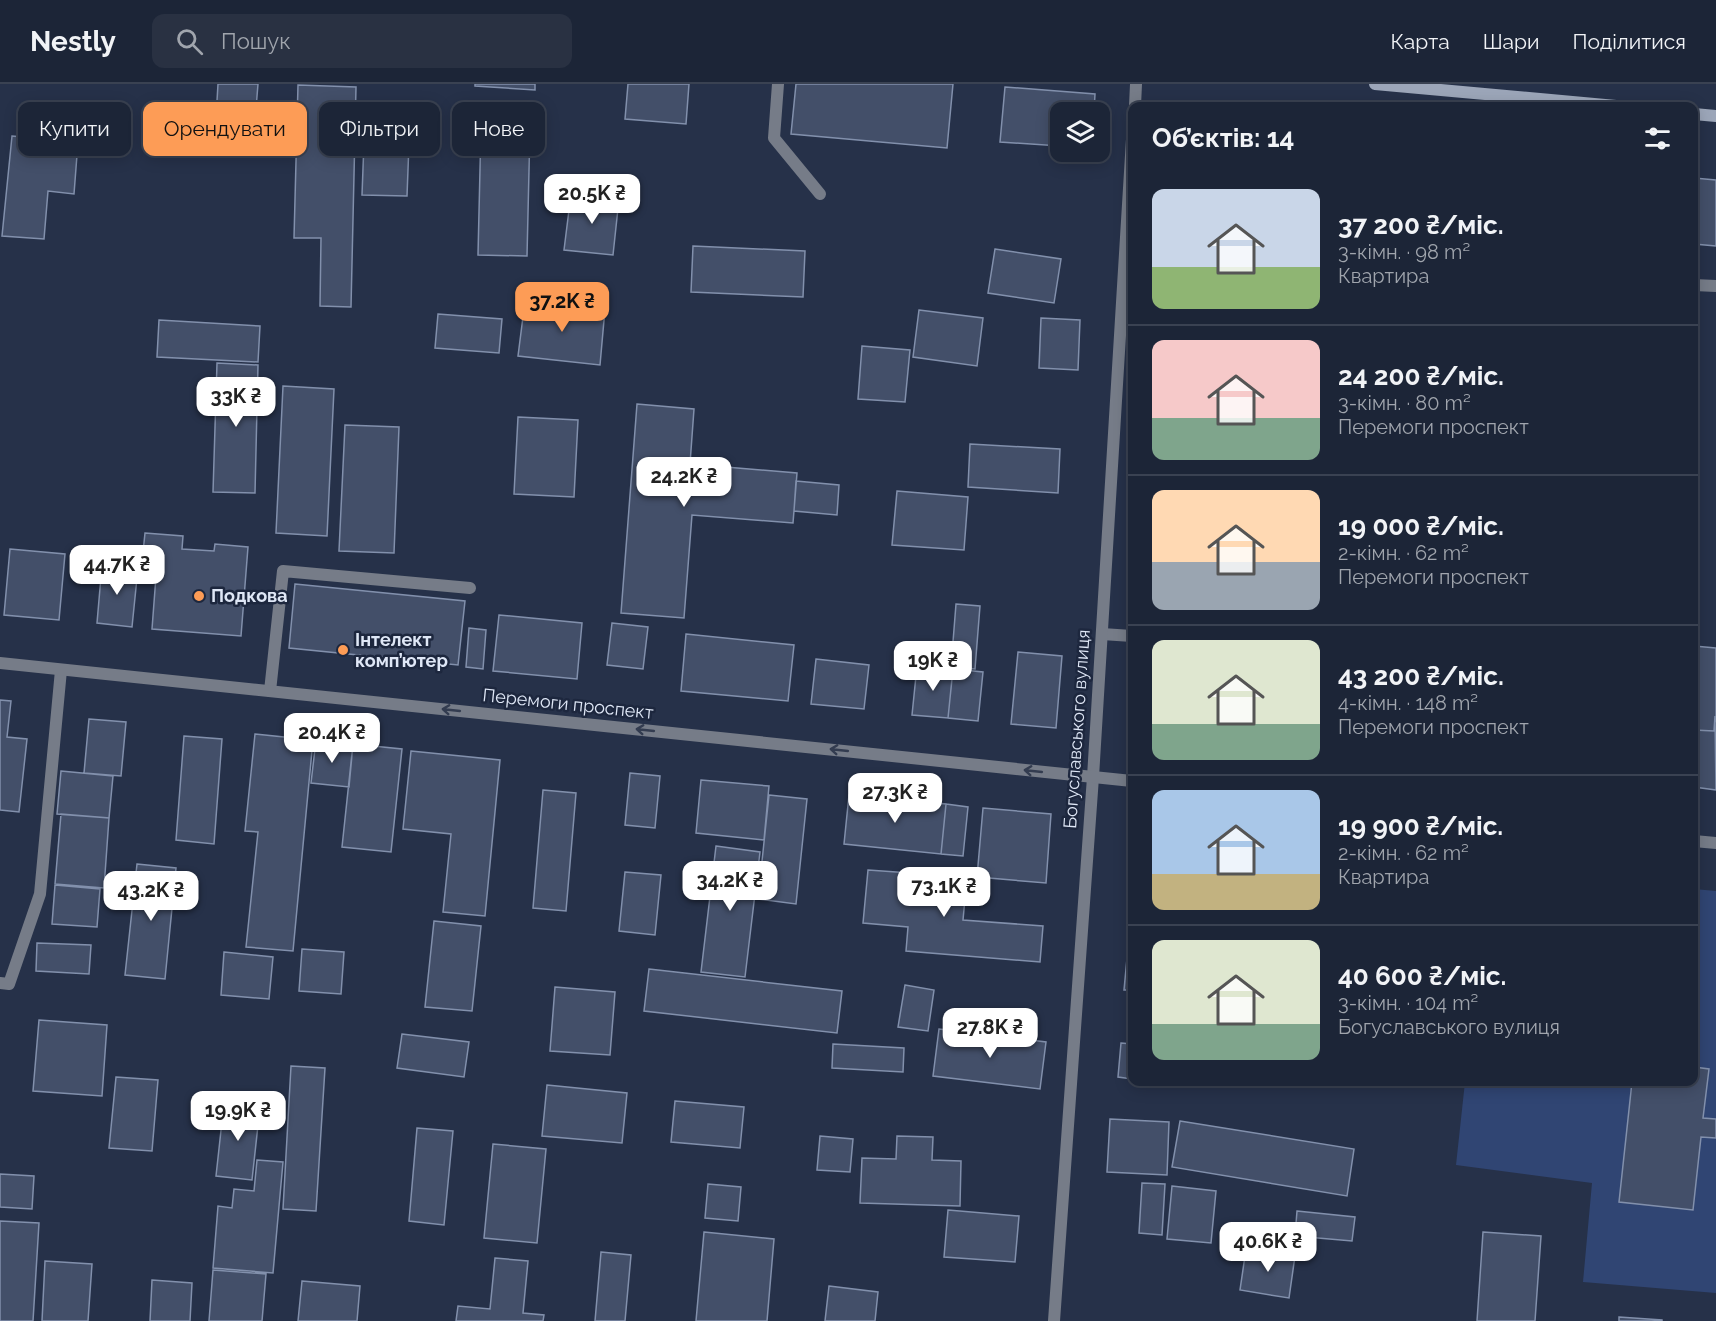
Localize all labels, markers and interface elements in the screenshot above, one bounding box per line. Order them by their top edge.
search box [152,14,572,68]
text: Nestly [30,25,116,58]
icon: search [173,25,206,58]
text: Пошук [221,28,291,54]
text: Карта [1391,29,1450,54]
text: Шари [1483,29,1540,54]
text: Поділитися [1573,29,1686,54]
chip: Купити [18,102,131,156]
chip: Орендувати [143,102,307,156]
chip: Фільтри [319,102,440,156]
chip: Нове [452,102,545,156]
map controls [1050,102,1110,162]
button: layers [1050,102,1110,162]
icon: filters [1641,122,1674,155]
text: Об’єктів: 14 [1152,123,1294,153]
pin: 20.5K ₴ [537,174,647,225]
text: 20.5K ₴ [558,181,626,205]
text: 37 200 ₴/міс. [1338,210,1504,240]
icon: home [1200,213,1272,285]
text: 3-кімн. · 98 m² [1338,240,1470,264]
text: Квартира [1338,264,1429,288]
pin: 37.2K ₴ [507,282,617,333]
text: 37.2K ₴ [529,289,595,313]
text: 24 200 ₴/міс. [1338,361,1504,391]
icon: home [1200,364,1272,436]
pin: 33K ₴ [194,377,278,428]
text: 33K ₴ [211,384,261,408]
text: 3-кімн. · 80 m² [1338,391,1471,415]
text: Перемоги проспект [1338,415,1529,439]
pin: 24.2K ₴ [629,457,739,508]
text: 24.2K ₴ [650,464,718,488]
text: 19 000 ₴/міс. [1338,511,1504,541]
icon: home [1200,514,1272,586]
text: 2-кімн. · 62 m² [1338,541,1469,565]
pin: 44.7K ₴ [62,545,172,596]
text: 44.7K ₴ [84,552,150,576]
text: Перемоги проспект [1338,565,1529,589]
place label: Подкова [211,585,288,606]
marker: Подкова [192,589,206,603]
place label: Інтелект комп’ютер [355,629,448,671]
street label: Богуславського вулиця [1059,629,1094,829]
pin: 19K ₴ [891,641,975,692]
marker: Інтелект комп’ютер [336,643,350,657]
text: 19K ₴ [908,648,958,672]
text: 43 200 ₴/міс. [1338,661,1504,691]
icon: home [1200,664,1272,736]
street label: Перемоги проспект [482,684,655,723]
text: 4-кімн. · 148 m² [1338,691,1478,715]
one-way arrow [441,704,461,715]
pin: 20.4K ₴ [277,713,387,764]
text: Перемоги проспект [1338,715,1529,739]
text: 20.4K ₴ [298,720,366,744]
one-way arrow [635,724,655,735]
one-way arrow [829,745,849,756]
one-way arrow [1023,765,1043,776]
pin: 27.3K ₴ [840,773,950,824]
text: 27.3K ₴ [862,780,928,804]
text: 19 900 ₴/міс. [1338,811,1503,841]
icon: home [1200,814,1272,886]
text: 2-кімн. · 62 m² [1338,841,1469,865]
pin: 34.2K ₴ [675,861,785,912]
text: Квартира [1338,865,1429,889]
pin: 73.1K ₴ [889,867,999,918]
text: 34.2K ₴ [697,868,763,892]
pin: 43.2K ₴ [96,871,206,922]
text: 73.1K ₴ [911,874,977,898]
text: 43.2K ₴ [118,878,184,902]
text: 40 600 ₴/міс. [1338,961,1506,991]
icon: home [1200,964,1272,1036]
text: 3-кімн. · 104 m² [1338,991,1478,1015]
pin: 27.8K ₴ [935,1008,1045,1059]
text: 27.8K ₴ [957,1015,1023,1039]
text: Богуславського вулиця [1338,1015,1560,1039]
pin: 19.9K ₴ [183,1091,293,1142]
text: 19.9K ₴ [205,1098,271,1122]
pin: 40.6K ₴ [1213,1222,1323,1273]
text: 40.6K ₴ [1234,1229,1302,1253]

